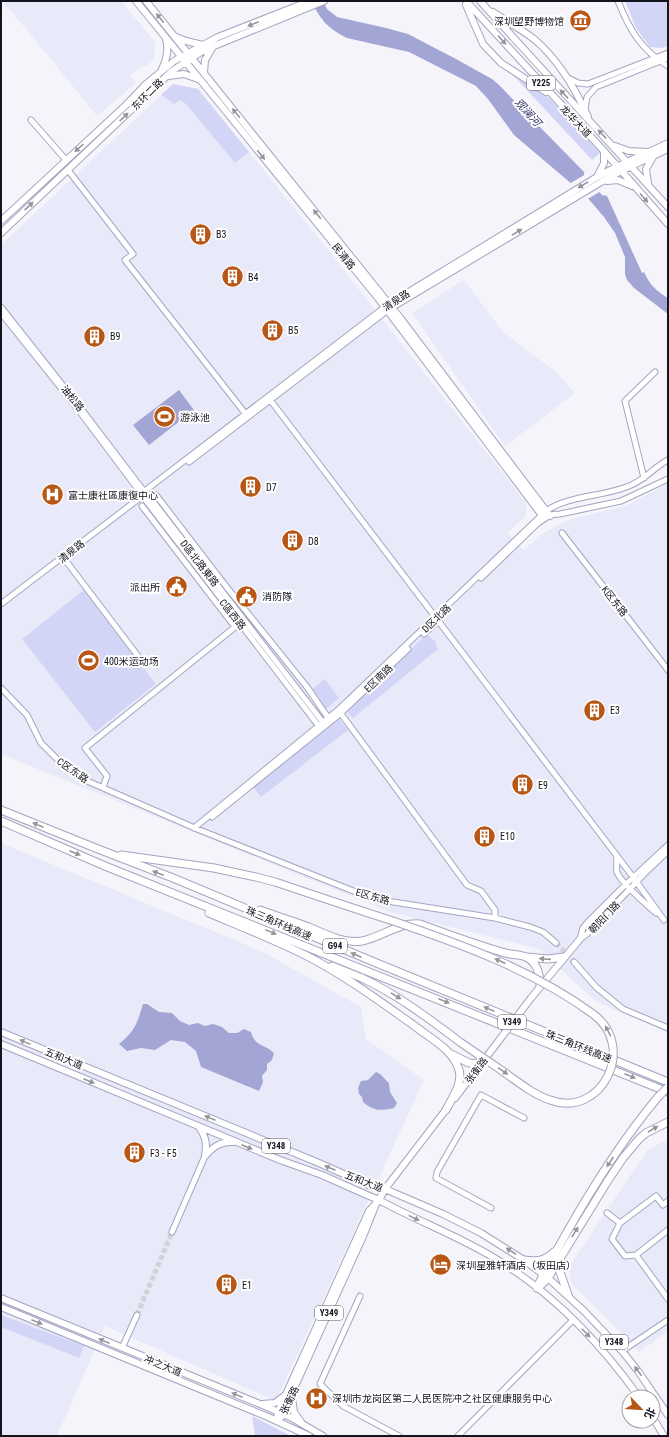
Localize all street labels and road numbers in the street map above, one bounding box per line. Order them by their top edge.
street label: 东环二路 [129,76,165,112]
road number: Y225 [527,76,555,90]
street label: 龙华大道 [558,103,593,140]
street label: 民清路 [330,241,357,271]
street label: 清泉路 [381,288,412,313]
street label: 油松路 [59,383,86,414]
street label: 清泉路 [56,538,87,565]
street label: D區北路東路 [178,538,221,589]
street label: K区东路 [599,584,630,619]
street label: C區西路 [217,597,248,632]
street label: D区北路 [420,602,453,635]
street label: E区南路 [362,662,395,694]
street label: C区东路 [55,756,90,785]
street label: E区东路 [355,886,391,907]
street label: 朝阳门路 [587,899,622,936]
street label: 珠三角环线高速 [244,905,313,942]
road number: G94 [323,939,347,953]
road number: Y349 [498,1015,526,1029]
street label: 珠三角环线高速 [544,1028,613,1065]
street label: 五和大道 [43,1046,84,1071]
street label: 张衡路 [463,1055,490,1086]
road number: Y348 [262,1139,290,1153]
street label: 五和大道 [343,1169,384,1194]
road number: Y349 [315,1306,343,1320]
road number: Y348 [600,1335,628,1349]
street label: 冲之大道 [142,1353,183,1378]
street label: 张衡路 [278,1384,301,1416]

